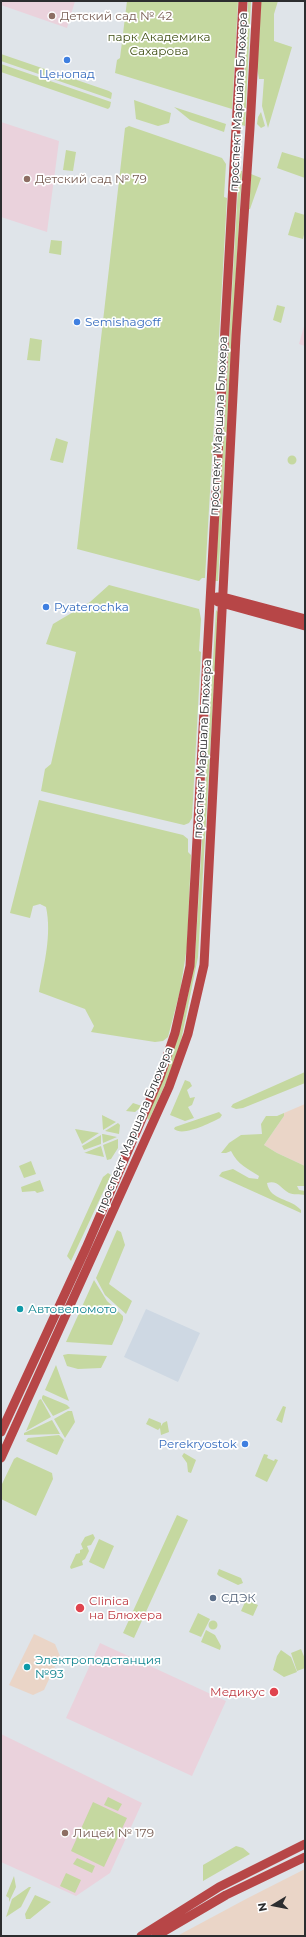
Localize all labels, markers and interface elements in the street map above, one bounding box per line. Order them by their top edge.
place label: Детский сад № 42 [60,9,172,23]
marker: Детский сад № 42 [47,11,57,21]
street label: проспект Маршала Блюхера [227,12,251,192]
park label: парк Академика Сахарова [107,30,211,58]
marker: Ценопад [62,55,72,65]
place label: Ценопад [39,67,95,81]
place label: Детский сад № 79 [35,172,147,186]
marker: Детский сад № 79 [22,174,32,184]
place label: Semishagoff [85,315,161,329]
marker: Semishagoff [72,317,82,327]
street label: проспект Маршала Блюхера [207,336,231,516]
place label: Pyaterochka [54,600,129,614]
marker: Pyaterochka [41,602,51,612]
street label: проспект Маршала Блюхера [191,659,215,839]
street label: проспект Маршала Блюхера [93,1045,177,1215]
place label: Автовеломото [28,1302,117,1316]
marker: Автовеломото [15,1304,25,1314]
place label: Perekryostok [159,1437,237,1451]
marker: Perekryostok [240,1439,250,1449]
place label: СДЭК [221,1591,256,1605]
marker: СДЭК [208,1593,218,1603]
place label: Clinica на Блюхера [89,1594,162,1622]
marker: Clinica на Блюхера [74,1602,86,1614]
place label: Электроподстанция №93 [35,1653,161,1681]
marker: Электроподстанция №93 [22,1662,32,1672]
place label: Медикус [210,1685,265,1699]
marker: Медикус [268,1686,280,1698]
place label: Лицей № 179 [73,1826,154,1840]
marker: Лицей № 179 [60,1828,70,1838]
north arrow [254,1885,294,1925]
text: N [255,1901,270,1913]

